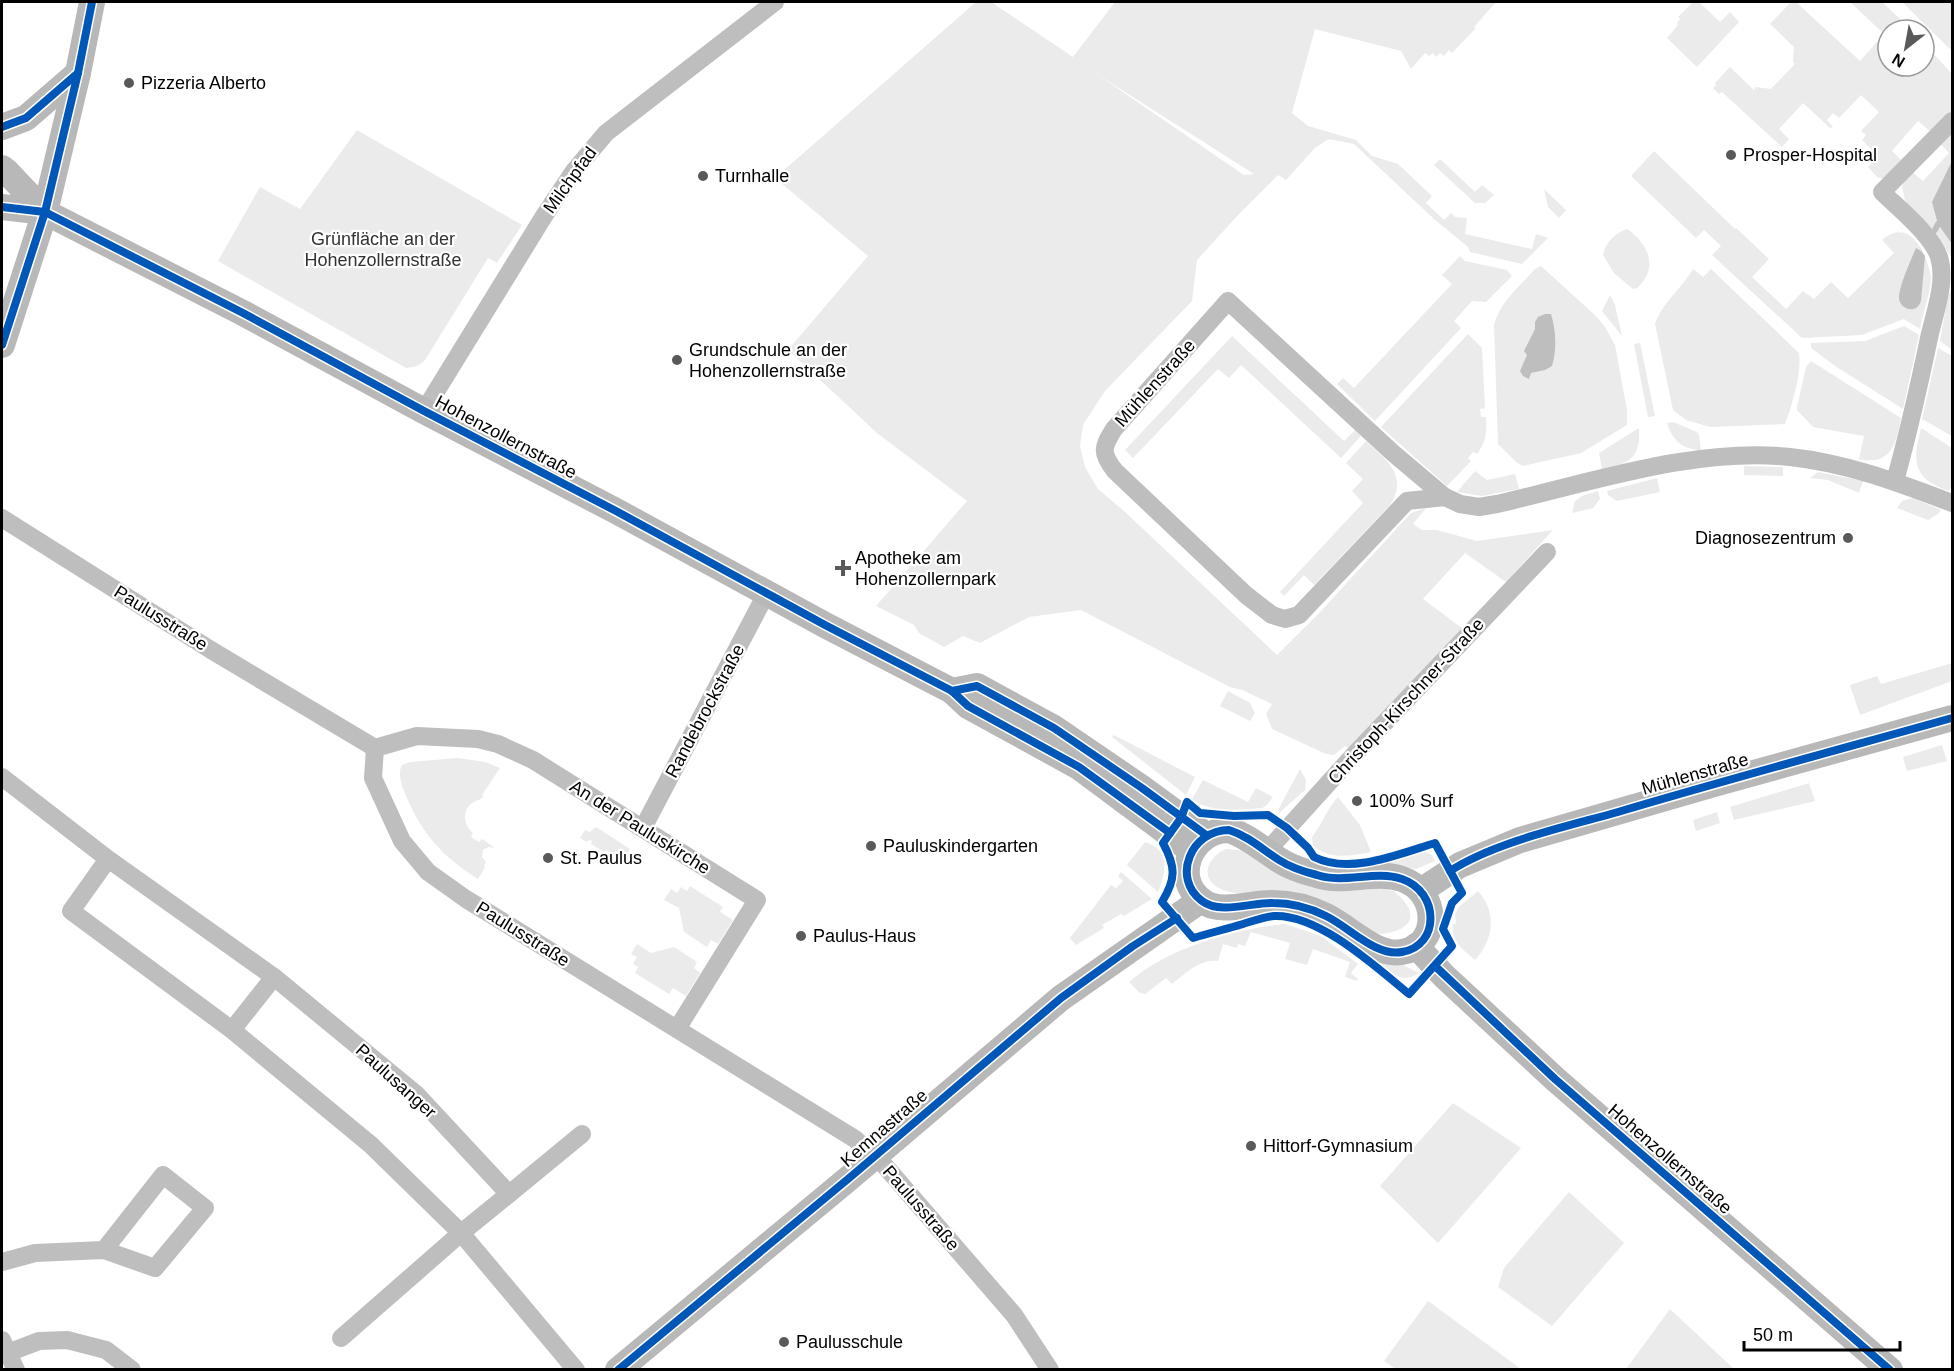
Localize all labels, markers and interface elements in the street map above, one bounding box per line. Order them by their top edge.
north arrow [1876,18,1936,78]
text: N [1889,50,1908,71]
place label: Pizzeria Alberto [141,73,266,93]
marker: Pizzeria Alberto [122,76,136,90]
street label: Milchpfad [539,143,601,217]
place label: Prosper-Hospital [1743,145,1877,165]
marker: Prosper-Hospital [1724,148,1738,162]
place label: Turnhalle [715,166,789,186]
marker: Turnhalle [696,169,710,183]
park label: Grünfläche an der Hohenzollernstraße [304,229,462,270]
street label: Mühlenstraße [1111,335,1199,431]
place label: Grundschule an der Hohenzollernstraße [689,340,847,381]
marker: Grundschule an der Hohenzollernstraße [670,353,684,367]
street label: Hohenzollernstraße [432,391,580,483]
place label: Diagnosezentrum [1695,528,1836,548]
marker: Diagnosezentrum [1841,531,1855,545]
place label: Apotheke am Hohenzollernpark [855,548,997,589]
marker: Apotheke am Hohenzollernpark [836,561,850,575]
street label: Paulusstraße [111,581,211,655]
street label: Christoph-Kirschner-Straße [1324,614,1488,788]
street label: Randebrockstraße [661,641,749,781]
street label: Mühlenstraße [1639,749,1751,799]
street label: An der Pauluskirche [566,776,714,878]
place label: 100% Surf [1369,791,1454,811]
marker: 100% Surf [1350,794,1364,808]
place label: Pauluskindergarten [883,836,1038,856]
marker: Pauluskindergarten [864,839,878,853]
place label: St. Paulus [560,848,642,868]
marker: St. Paulus [541,851,555,865]
street label: Paulusstraße [473,897,573,971]
place label: Paulus-Haus [813,926,916,946]
marker: Paulus-Haus [794,929,808,943]
street label: Paulusanger [352,1040,440,1122]
street label: Kemnastraße [837,1085,931,1171]
street label: Hohenzollernstraße [1604,1100,1736,1218]
place label: Hittorf-Gymnasium [1263,1136,1413,1156]
marker: Hittorf-Gymnasium [1244,1139,1258,1153]
street label: Paulusstraße [879,1161,963,1255]
scale bar [1744,1314,1900,1352]
text: 50 m [1753,1325,1793,1345]
place label: Paulusschule [796,1332,903,1352]
marker: Paulusschule [777,1335,791,1349]

